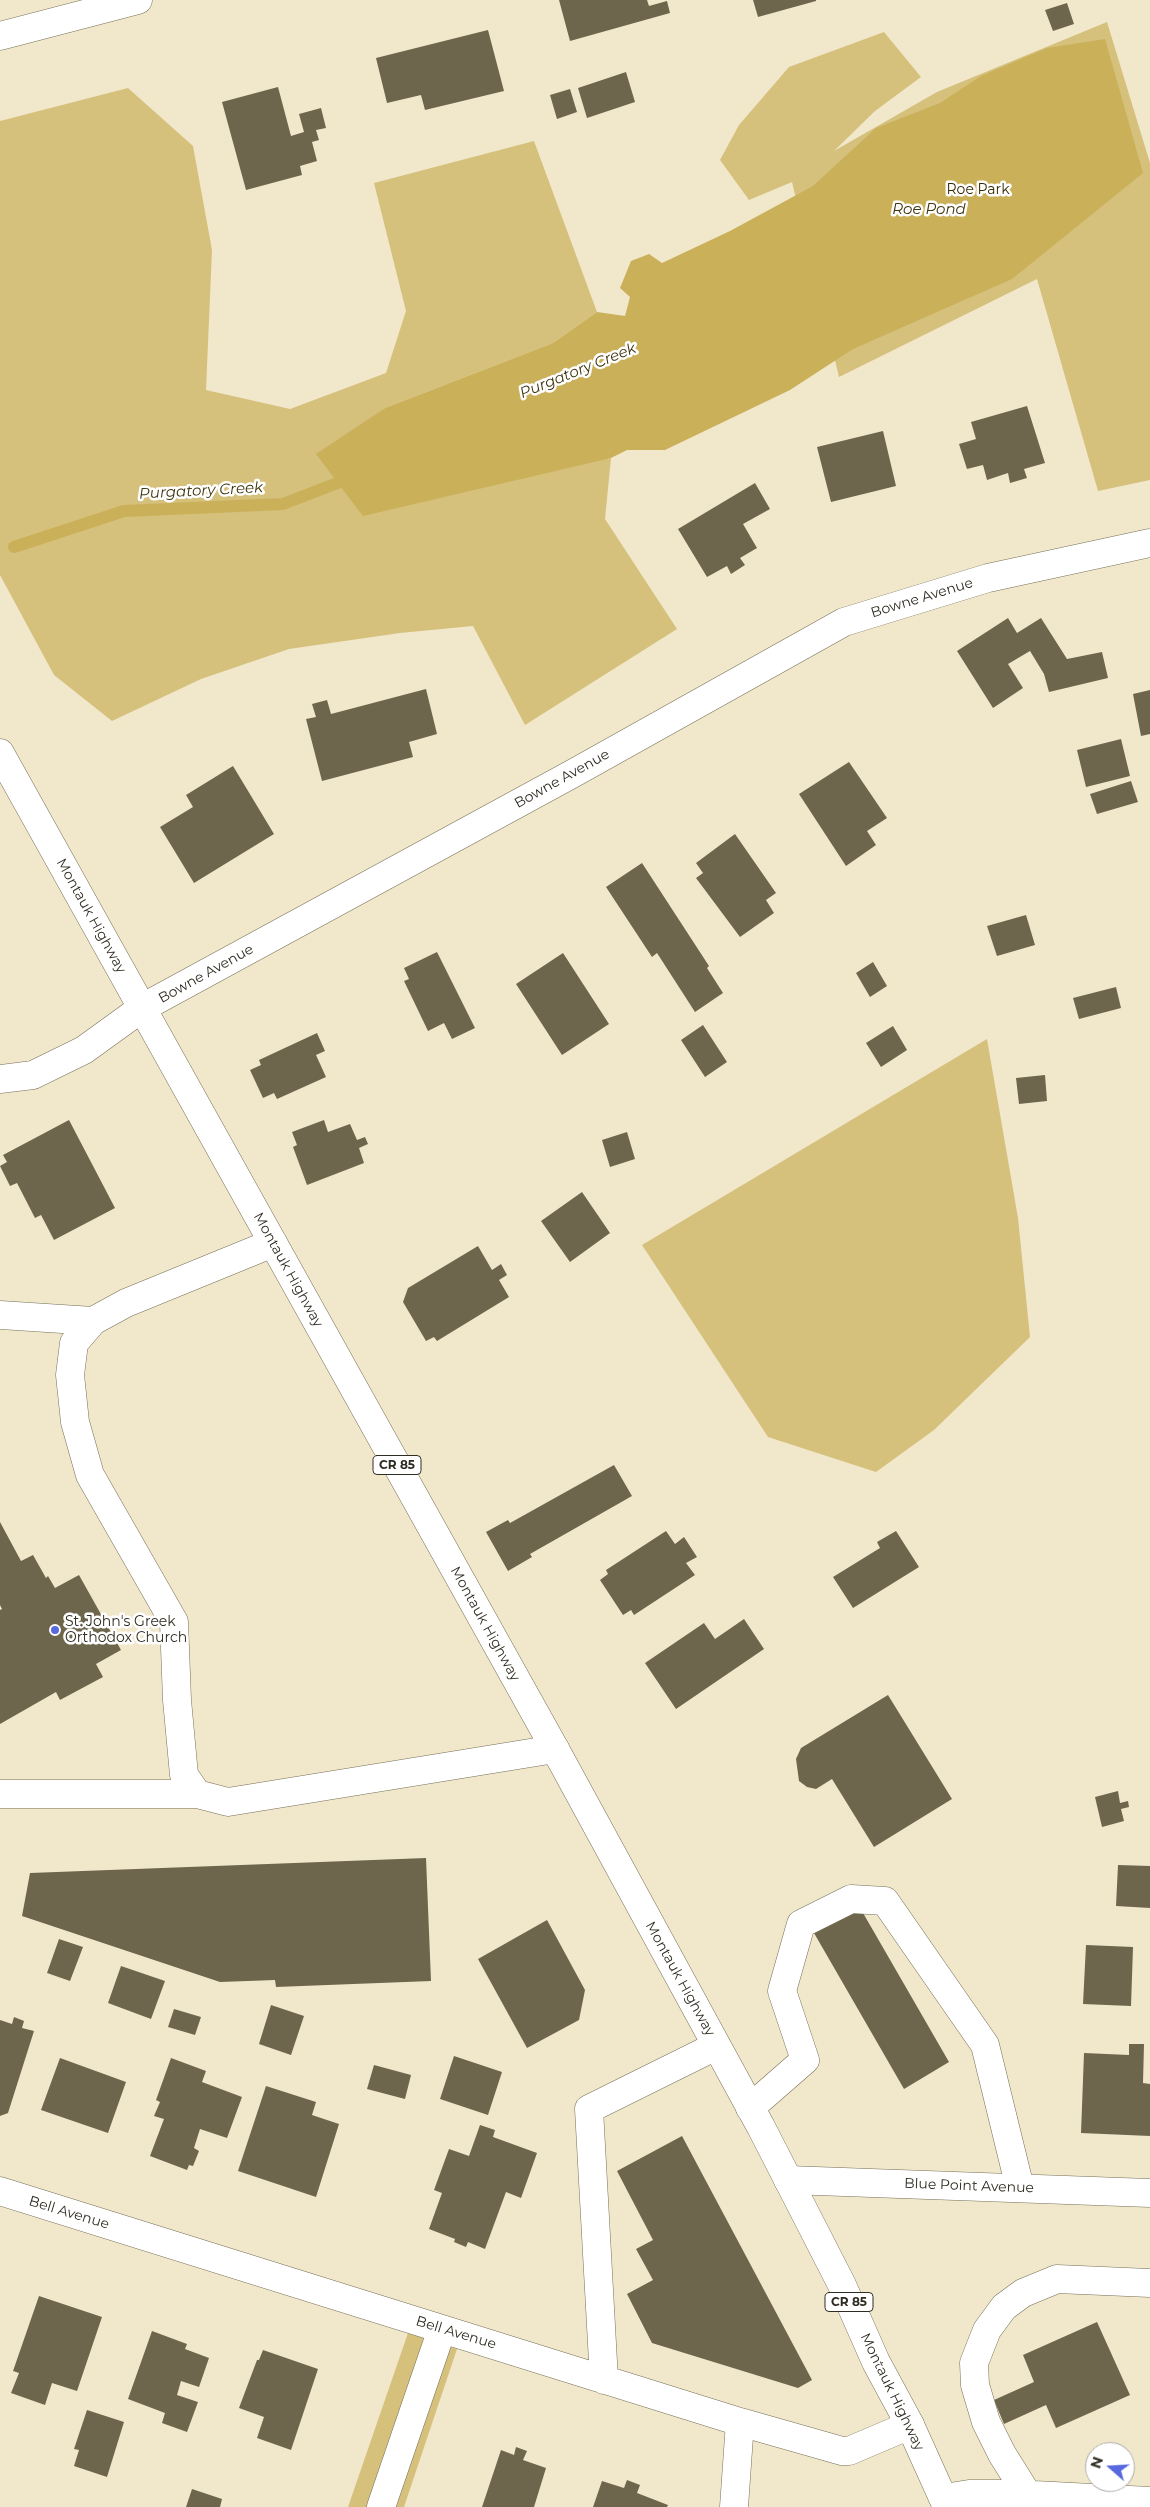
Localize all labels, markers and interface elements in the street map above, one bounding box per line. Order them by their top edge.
park label: Roe Park [946,182,1010,198]
water label: Roe Pond [892,201,966,219]
water label: Purgatory Creek [517,339,639,403]
water label: Purgatory Creek [139,479,263,503]
street label: Bowne Avenue [869,574,975,622]
street label: Bowne Avenue [512,746,612,812]
street label: Montauk Highway [53,856,129,976]
street label: Bowne Avenue [156,941,256,1007]
street label: Montauk Highway [250,1210,326,1330]
road number: CR 85 [373,1456,421,1474]
street label: Montauk Highway [447,1564,523,1684]
place label: St. John's Greek Orthodox Church [65,1614,187,1646]
marker: St. John's Greek Orthodox Church [49,1624,61,1636]
street label: Montauk Highway [642,1919,718,2039]
street label: Blue Point Avenue [904,2175,1034,2197]
street label: Bell Avenue [27,2193,111,2233]
road number: CR 85 [825,2292,873,2312]
street label: Bell Avenue [414,2313,498,2353]
street label: Montauk Highway [856,2331,928,2453]
north arrow [1085,2442,1135,2492]
text: N [1086,2454,1107,2471]

